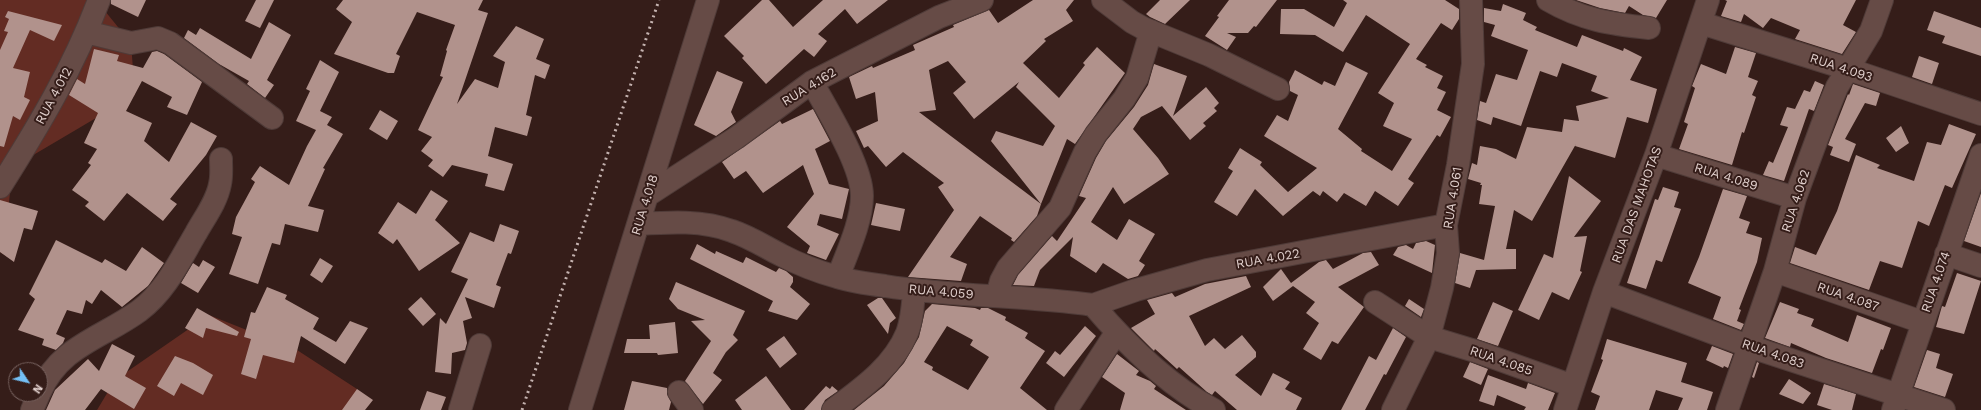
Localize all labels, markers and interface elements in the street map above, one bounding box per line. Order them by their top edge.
street label: RUA 4.093 [1808,51,1874,85]
street label: RUA 4.162 [779,64,839,110]
street label: RUA 4.012 [33,65,75,127]
street label: RUA DAS MAHOTAS [1609,145,1665,265]
street label: RUA 4.089 [1692,160,1760,194]
street label: RUA 4.061 [1440,166,1466,230]
street label: RUA 4.062 [1779,168,1813,234]
street label: RUA 4.018 [628,173,662,237]
street label: RUA 4.022 [1235,246,1301,272]
street label: RUA 4.074 [1918,249,1954,315]
street label: RUA 4.087 [1815,279,1881,315]
street label: RUA 4.059 [908,281,974,303]
street label: RUA 4.083 [1740,336,1806,372]
street label: RUA 4.085 [1468,343,1534,379]
north arrow [8,362,48,402]
text: N [30,382,45,396]

